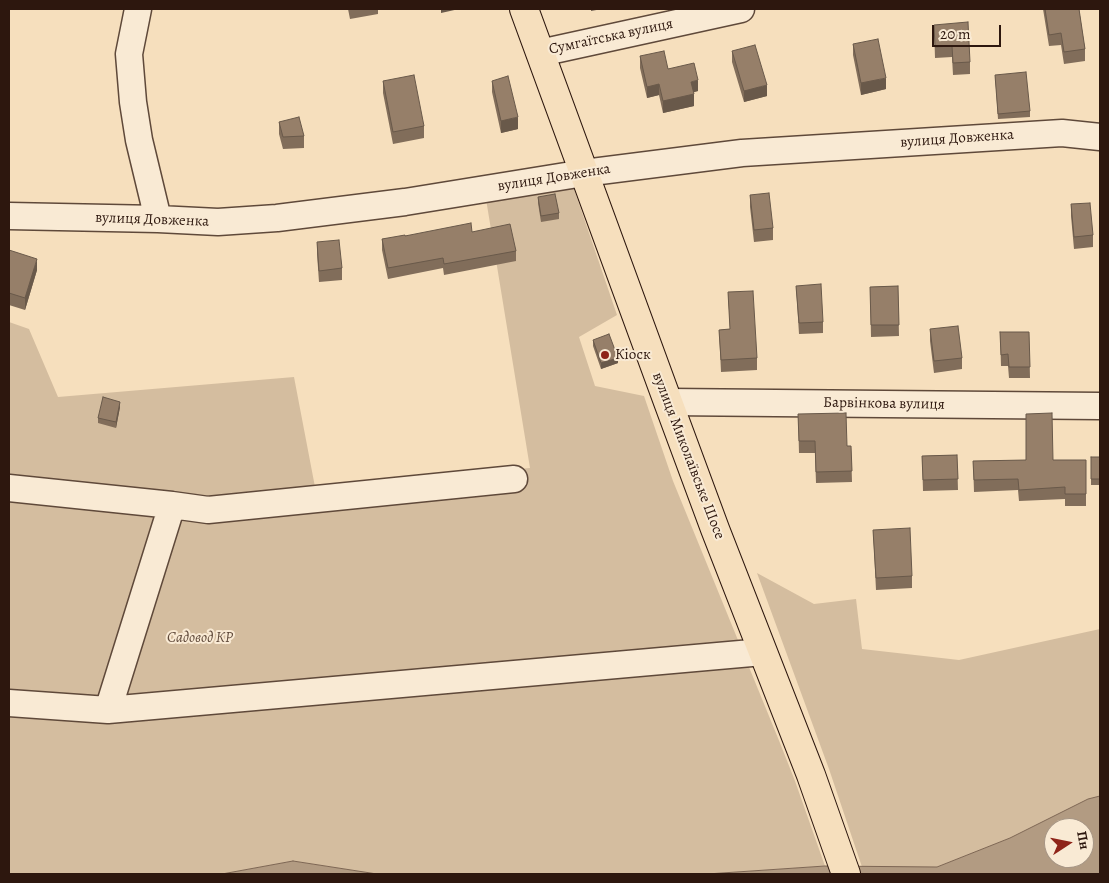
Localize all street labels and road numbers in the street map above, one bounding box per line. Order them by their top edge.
street label: Сумгаїтська вулиця [547,15,675,59]
street label: вулиця Довженка [900,126,1014,152]
street label: вулиця Довженка [496,160,612,196]
street label: вулиця Довженка [95,209,209,231]
street label: вулиця Миколаївське Шосе [648,370,728,542]
street label: Барвінкова вулиця [823,394,945,414]

